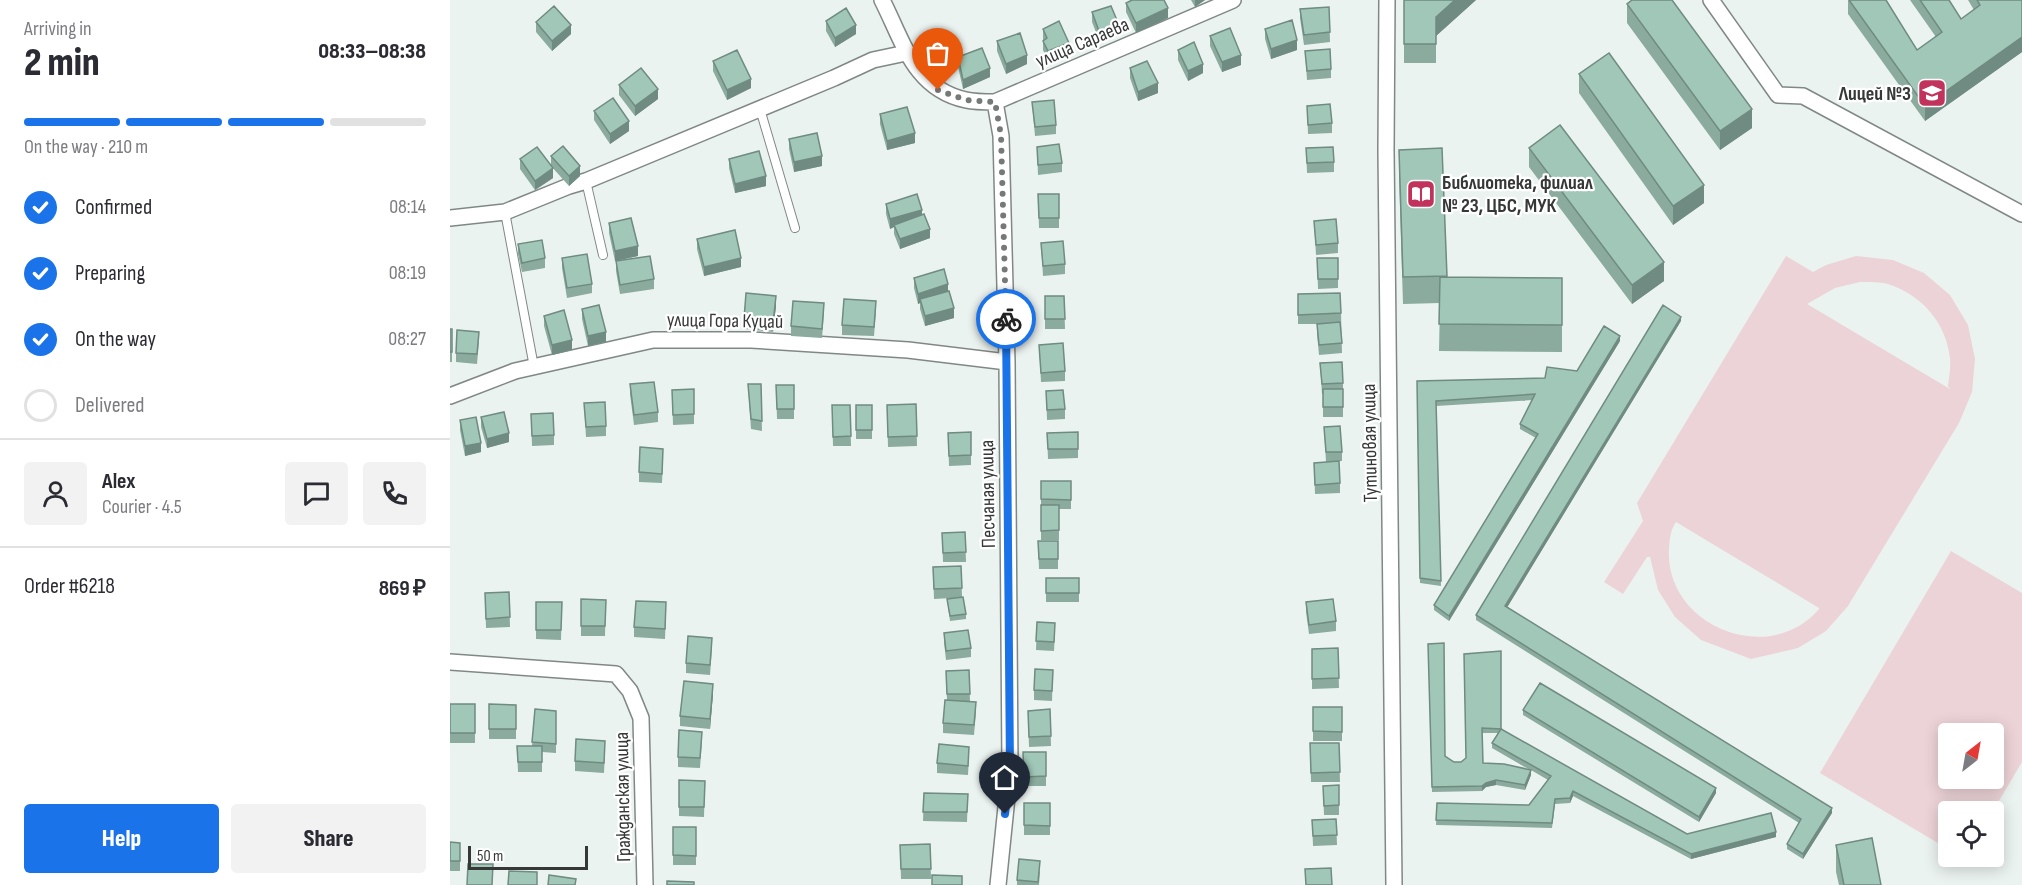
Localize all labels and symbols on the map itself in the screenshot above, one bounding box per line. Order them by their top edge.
street label: улица Сараева [1032,12,1133,73]
pin [912,28,963,90]
school or university icon: Лицей №3 [1916,77,1948,109]
place label: Лицей №3 [1838,82,1911,106]
place label: Библиотека, филиал № 23, ЦБС, МУК [1442,171,1593,218]
library icon: Библиотека, филиал № 23, ЦБС, МУК [1405,178,1437,210]
courier [976,289,1036,349]
street label: улица Гора Куцай [667,308,783,334]
street label: Тутиновая улица [1357,383,1383,503]
street label: Песчаная улица [975,440,1001,548]
north arrow [1938,723,2004,789]
street label: Гражданская улица [610,732,636,862]
pin [979,752,1030,814]
scale bar [468,843,588,870]

